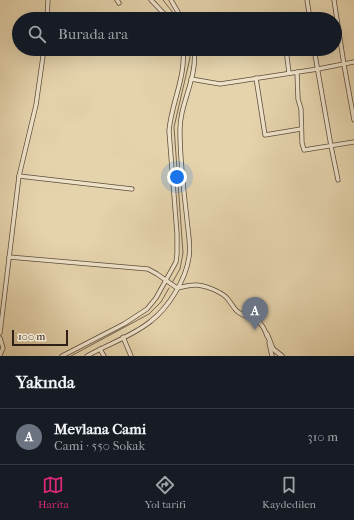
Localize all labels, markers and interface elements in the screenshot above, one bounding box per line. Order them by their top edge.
search box [12,12,342,56]
icon: search [26,23,48,45]
text: Burada ara [58,25,128,43]
your location [167,167,187,187]
pin: A [242,297,268,330]
scale bar [12,328,68,347]
text: 100 m [18,330,46,343]
text: Yakında [16,372,75,392]
text: Mevlana Cami [54,420,146,438]
text: A [25,429,33,444]
text: 310 m [307,429,338,444]
text: Cami · 550 Sokak [54,438,145,453]
tab: Harita [38,474,69,511]
tab: Yol tarifi [145,474,186,511]
tab: Kaydedilen [262,474,316,511]

